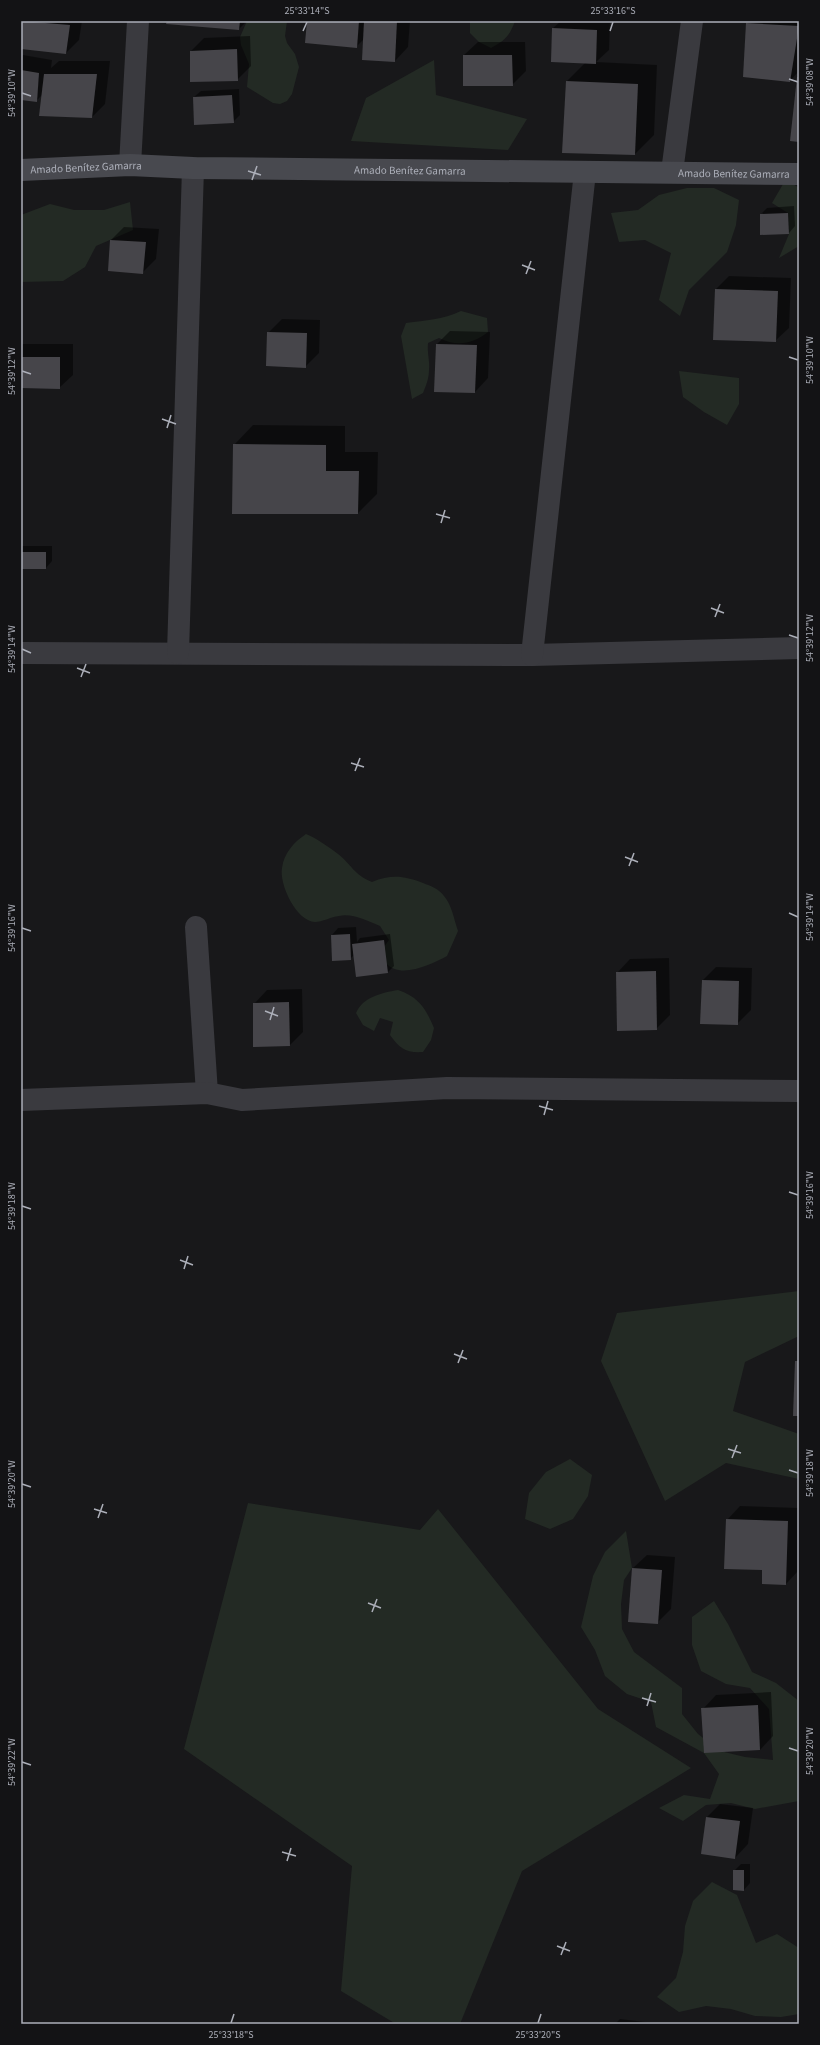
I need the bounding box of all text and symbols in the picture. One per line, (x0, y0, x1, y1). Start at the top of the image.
text: 25°33'14"S (284, 4, 330, 18)
text: 25°33'16"S (590, 4, 636, 18)
text: 54°39'08"W (803, 58, 817, 106)
text: 54°39'10"W (5, 69, 19, 117)
street label: Amado Benítez Gamarra (30, 158, 142, 178)
street label: Amado Benítez Gamarra (354, 163, 466, 179)
street label: Amado Benítez Gamarra (678, 166, 790, 182)
text: 54°39'10"W (803, 336, 817, 384)
text: 54°39'12"W (5, 347, 19, 395)
text: 54°39'12"W (803, 614, 817, 662)
text: 54°39'14"W (5, 625, 19, 673)
text: 54°39'14"W (803, 893, 817, 941)
text: 54°39'16"W (5, 904, 19, 952)
text: 54°39'16"W (803, 1171, 817, 1219)
text: 54°39'18"W (5, 1182, 19, 1230)
text: 54°39'18"W (803, 1449, 817, 1497)
text: 54°39'20"W (5, 1460, 19, 1508)
text: 54°39'20"W (803, 1727, 817, 1775)
text: 54°39'22"W (5, 1738, 19, 1786)
text: 25°33'18"S (208, 2028, 254, 2042)
text: 25°33'20"S (515, 2028, 561, 2042)

